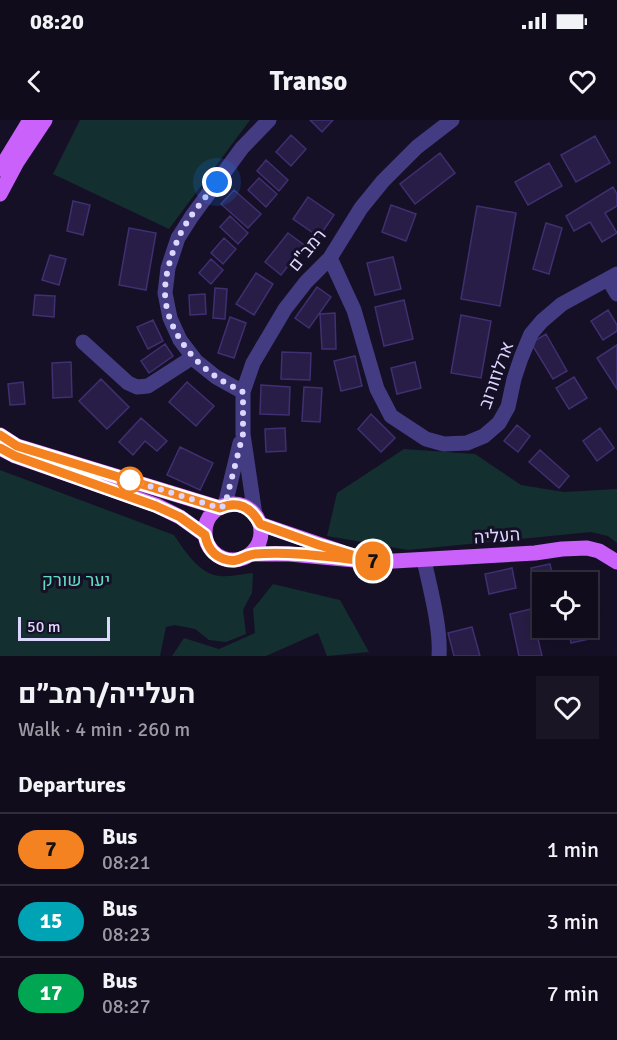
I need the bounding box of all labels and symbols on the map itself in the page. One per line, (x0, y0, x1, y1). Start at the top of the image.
your location (202, 167, 232, 197)
street label: רמב"ם (283, 224, 331, 276)
street label: ארלוזורוב (474, 338, 518, 412)
unlabelled marker (117, 467, 143, 493)
street label: העליה (473, 523, 521, 549)
line badge: 7 (354, 542, 392, 580)
park label: יער שורק (42, 569, 110, 591)
scale bar (18, 614, 110, 642)

